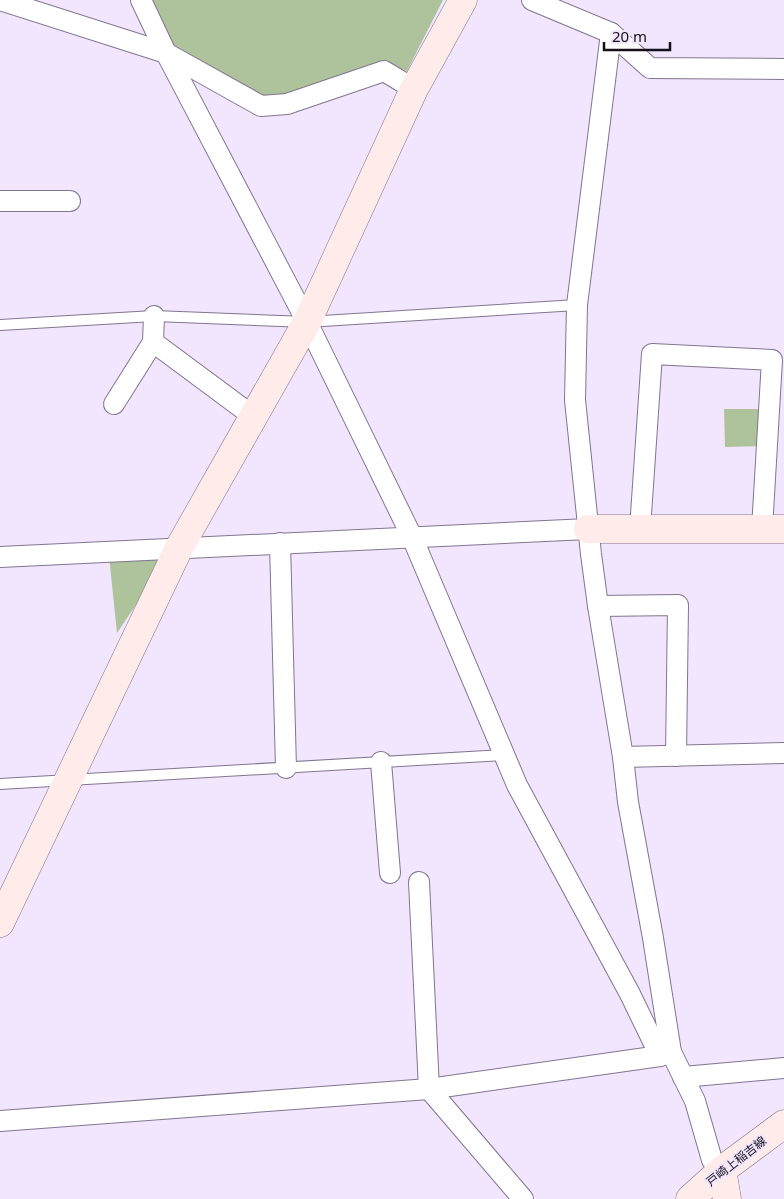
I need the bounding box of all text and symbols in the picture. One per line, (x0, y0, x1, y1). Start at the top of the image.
scale bar (604, 20, 670, 52)
text: 20 m (612, 26, 647, 46)
street label: 戸崎上稲吉線 (702, 1132, 770, 1190)

